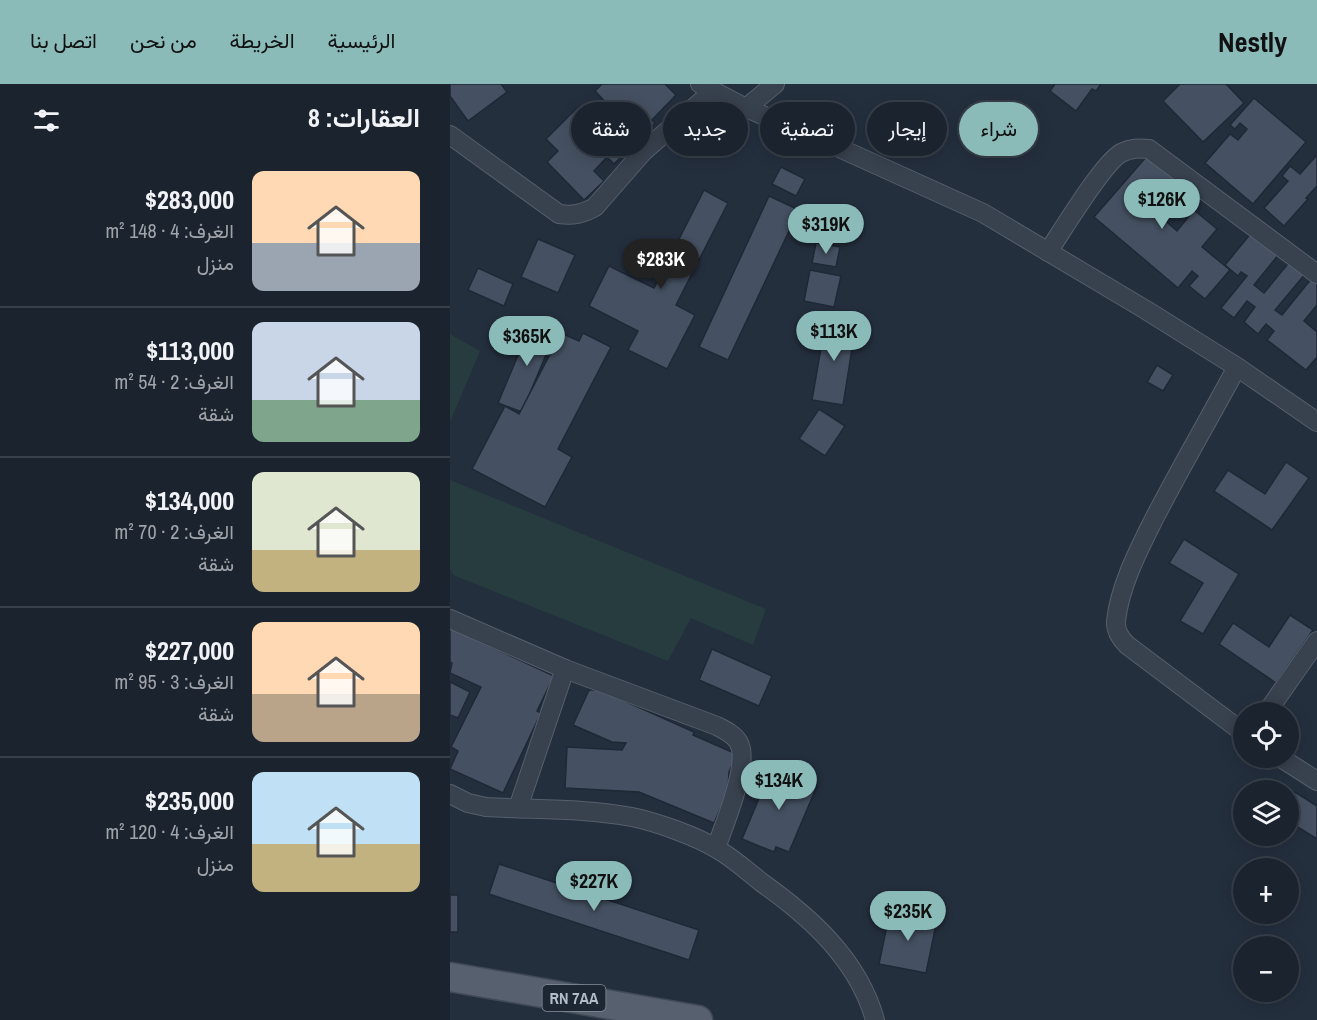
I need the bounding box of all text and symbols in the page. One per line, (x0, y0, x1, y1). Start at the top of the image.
text: Nestly (1218, 23, 1287, 61)
text: اتصل بنا (30, 26, 97, 55)
text: من نحن (130, 26, 197, 55)
text: الخريطة (230, 26, 295, 55)
text: الرئيسية (328, 26, 395, 55)
text: العقارات: 8 (308, 100, 420, 135)
chip: شقة (571, 102, 651, 156)
chip: جديد (663, 102, 748, 156)
chip: تصفية (760, 102, 855, 156)
chip: إيجار (867, 102, 947, 156)
chip: شراء (959, 102, 1038, 156)
icon: filters (30, 104, 63, 137)
pin: $126K (1120, 179, 1204, 230)
text: $283,000 (145, 182, 234, 217)
text: $126K (1138, 185, 1186, 212)
icon: home (300, 195, 372, 267)
pin: $319K (784, 204, 868, 255)
text: $319K (802, 210, 850, 237)
text: الغرف: 4 · 148 m² (105, 217, 234, 244)
pin: $283K (619, 239, 703, 290)
text: $283K (637, 245, 685, 272)
text: منزل (197, 249, 234, 276)
pin: $113K (792, 311, 876, 362)
pin: $365K (485, 316, 569, 367)
text: $113K (810, 317, 858, 344)
text: $365K (503, 322, 551, 349)
text: $113,000 (146, 333, 234, 368)
icon: home (300, 346, 372, 418)
text: الغرف: 2 · 54 m² (115, 368, 234, 395)
text: شقة (198, 400, 234, 427)
text: $134,000 (145, 483, 234, 518)
icon: home (300, 496, 372, 568)
text: الغرف: 2 · 70 m² (115, 518, 234, 545)
text: شقة (198, 550, 234, 577)
text: $227,000 (145, 633, 234, 668)
icon: home (300, 646, 372, 718)
text: الغرف: 3 · 95 m² (115, 668, 234, 695)
text: شقة (198, 700, 234, 727)
map controls (1233, 702, 1299, 1002)
button: locate (1233, 702, 1299, 768)
pin: $134K (737, 760, 821, 811)
text: $134K (755, 766, 803, 793)
button: layers (1233, 780, 1299, 846)
text: $235,000 (145, 783, 234, 818)
icon: home (300, 796, 372, 868)
text: الغرف: 4 · 120 m² (105, 818, 234, 845)
text: منزل (197, 850, 234, 877)
button: + (1233, 858, 1299, 924)
pin: $227K (552, 861, 636, 912)
text: $227K (570, 867, 618, 894)
pin: $235K (866, 891, 950, 942)
text: $235K (884, 897, 932, 924)
button: − (1233, 936, 1299, 1002)
road number: RN 7AA (542, 985, 606, 1011)

